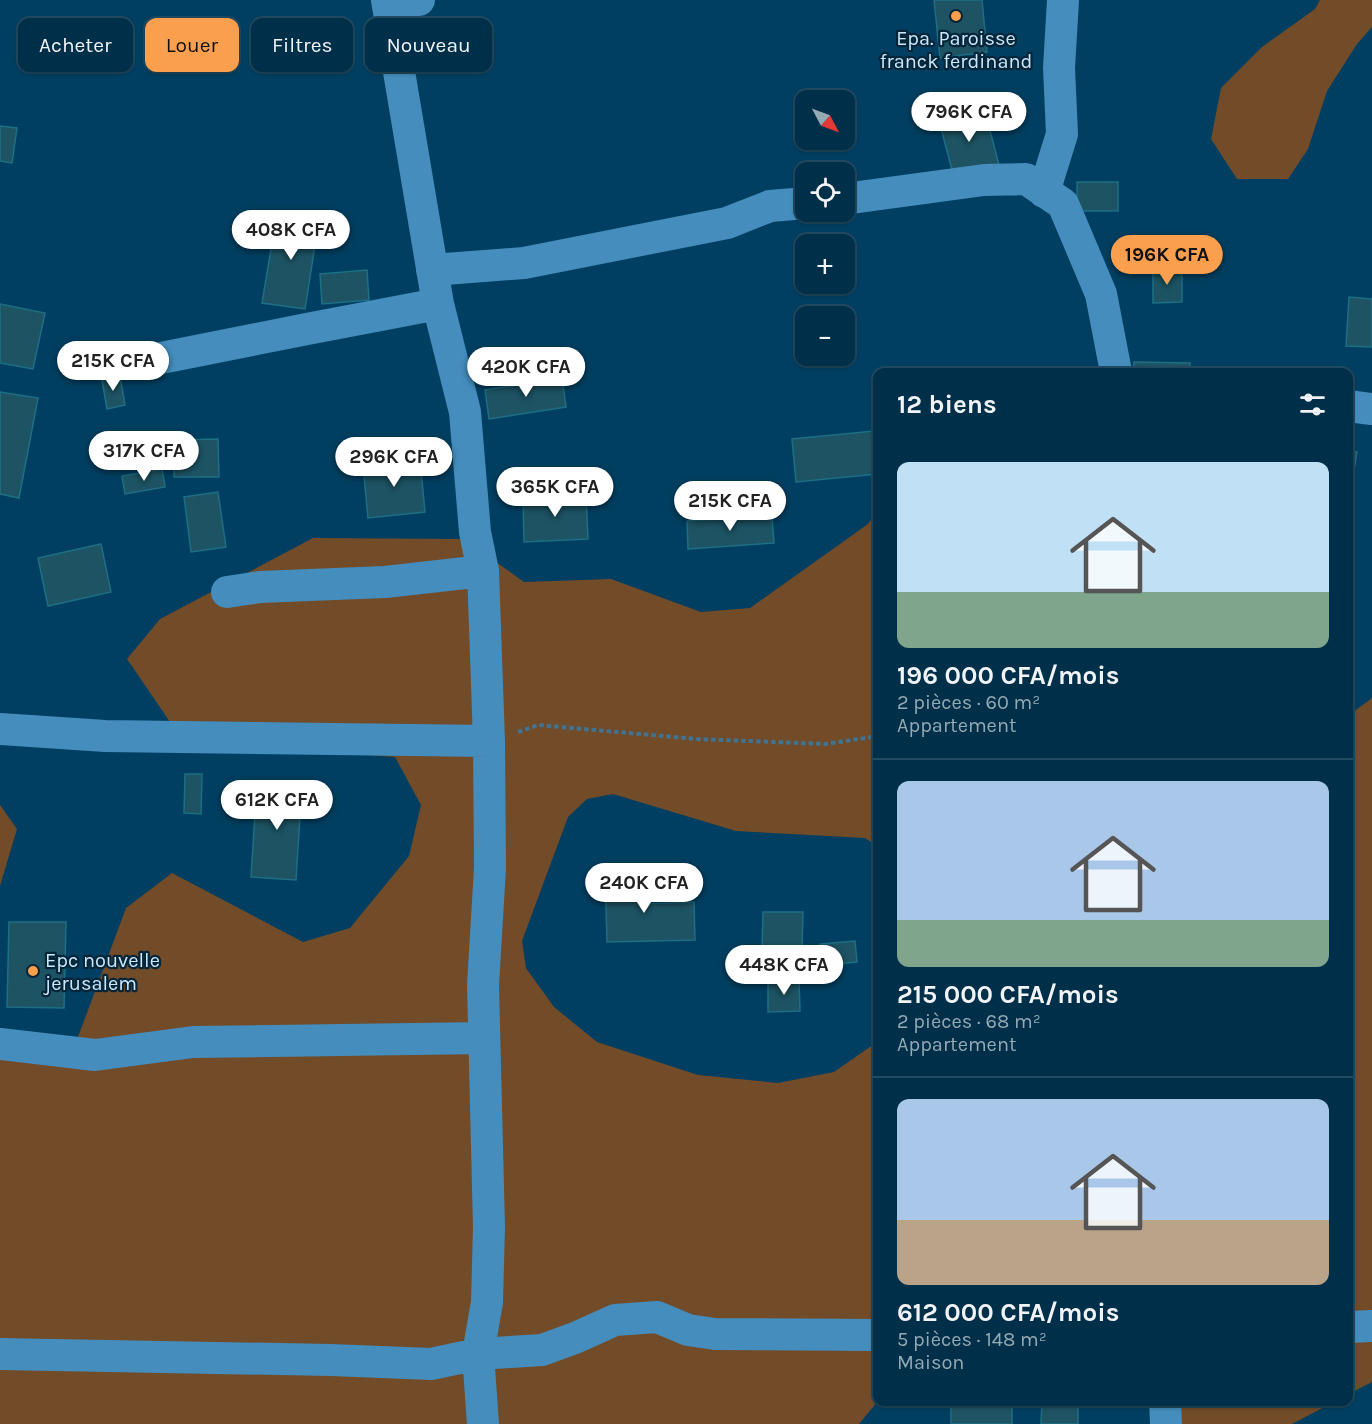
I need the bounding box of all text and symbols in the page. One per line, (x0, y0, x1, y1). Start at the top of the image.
marker: Epa. Paroisse franck ferdinand (949, 9, 963, 23)
chip: Acheter (18, 18, 133, 72)
chip: Louer (145, 18, 239, 72)
chip: Filtres (251, 18, 353, 72)
chip: Nouveau (365, 18, 492, 72)
place label: Epa. Paroisse franck ferdinand (880, 27, 1032, 73)
north arrow (795, 90, 855, 150)
map controls (795, 90, 855, 366)
pin: 796K CFA (907, 92, 1031, 143)
text: 796K CFA (925, 100, 1013, 123)
button: locate (795, 162, 855, 222)
pin: 408K CFA (229, 210, 353, 261)
text: 408K CFA (246, 218, 336, 241)
button: + (795, 234, 855, 294)
pin: 196K CFA (1105, 235, 1229, 286)
text: 196K CFA (1125, 243, 1209, 266)
button: − (795, 306, 855, 366)
pin: 215K CFA (51, 341, 175, 392)
pin: 420K CFA (464, 347, 588, 398)
text: 215K CFA (71, 349, 155, 372)
text: 420K CFA (481, 355, 571, 378)
icon: filters (1296, 388, 1329, 421)
text: 12 biens (897, 389, 997, 420)
pin: 317K CFA (82, 431, 206, 482)
pin: 296K CFA (332, 437, 456, 488)
text: 317K CFA (103, 439, 185, 462)
text: 296K CFA (349, 445, 439, 468)
pin: 365K CFA (493, 467, 617, 518)
text: 365K CFA (510, 475, 600, 498)
pin: 215K CFA (668, 481, 792, 532)
text: 215K CFA (688, 489, 772, 512)
icon: home (1059, 501, 1167, 609)
text: 196 000 CFA/mois (897, 660, 1120, 691)
text: 2 pièces · 60 m² (897, 691, 1040, 714)
text: Appartement (897, 714, 1016, 737)
pin: 612K CFA (215, 780, 339, 831)
text: 612K CFA (235, 788, 319, 811)
icon: home (1059, 820, 1167, 928)
pin: 240K CFA (582, 863, 706, 914)
text: 240K CFA (599, 871, 689, 894)
pin: 448K CFA (722, 945, 846, 996)
place label: Epc nouvelle jerusalem (43, 949, 160, 995)
text: 448K CFA (739, 953, 829, 976)
marker: Epc nouvelle jerusalem (26, 964, 40, 978)
text: 215 000 CFA/mois (897, 979, 1119, 1010)
text: 2 pièces · 68 m² (897, 1010, 1041, 1033)
text: Appartement (897, 1033, 1016, 1056)
icon: home (1059, 1138, 1167, 1246)
text: 612 000 CFA/mois (897, 1297, 1119, 1328)
text: 5 pièces · 148 m² (897, 1328, 1047, 1351)
text: Maison (897, 1351, 964, 1374)

